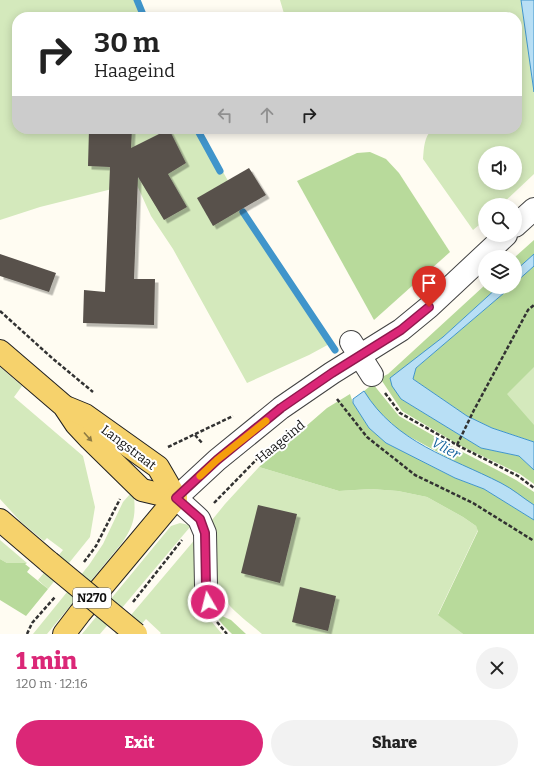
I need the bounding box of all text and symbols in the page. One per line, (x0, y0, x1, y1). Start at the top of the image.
text: 30 m (94, 26, 160, 59)
icon: right (28, 28, 80, 80)
text: Haageind (94, 60, 175, 82)
icon: left (214, 104, 236, 126)
icon: ahead (256, 104, 278, 126)
icon: right (298, 104, 320, 126)
map controls (478, 146, 522, 294)
button: sound (478, 146, 522, 190)
button: search (478, 198, 522, 242)
button: layers (478, 250, 522, 294)
pin (412, 266, 446, 307)
icon: arrive (418, 272, 440, 294)
street label: Haageind (253, 417, 308, 466)
street label: Langstraat (98, 422, 159, 473)
one-way arrow (83, 432, 93, 442)
water label: Vlier (429, 434, 464, 464)
position arrow (187, 581, 229, 623)
road number: N270 (73, 588, 111, 608)
text: 1 min (16, 647, 77, 675)
button: close (476, 647, 518, 689)
text: 120 m · 12:16 (16, 676, 88, 691)
button: Exit (16, 720, 263, 766)
button: Share (271, 720, 518, 766)

